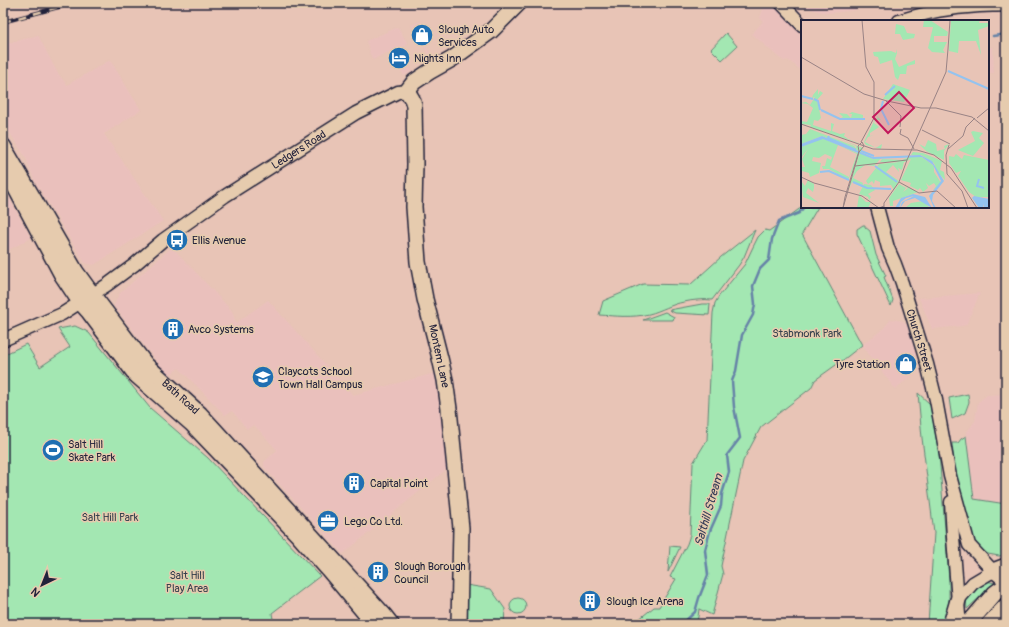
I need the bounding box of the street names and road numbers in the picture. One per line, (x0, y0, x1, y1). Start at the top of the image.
street label: Ledgers Road (269, 127, 328, 171)
street label: Church Street (904, 307, 935, 373)
street label: Montem Lane (426, 323, 452, 389)
street label: Bath Road (159, 376, 202, 417)

